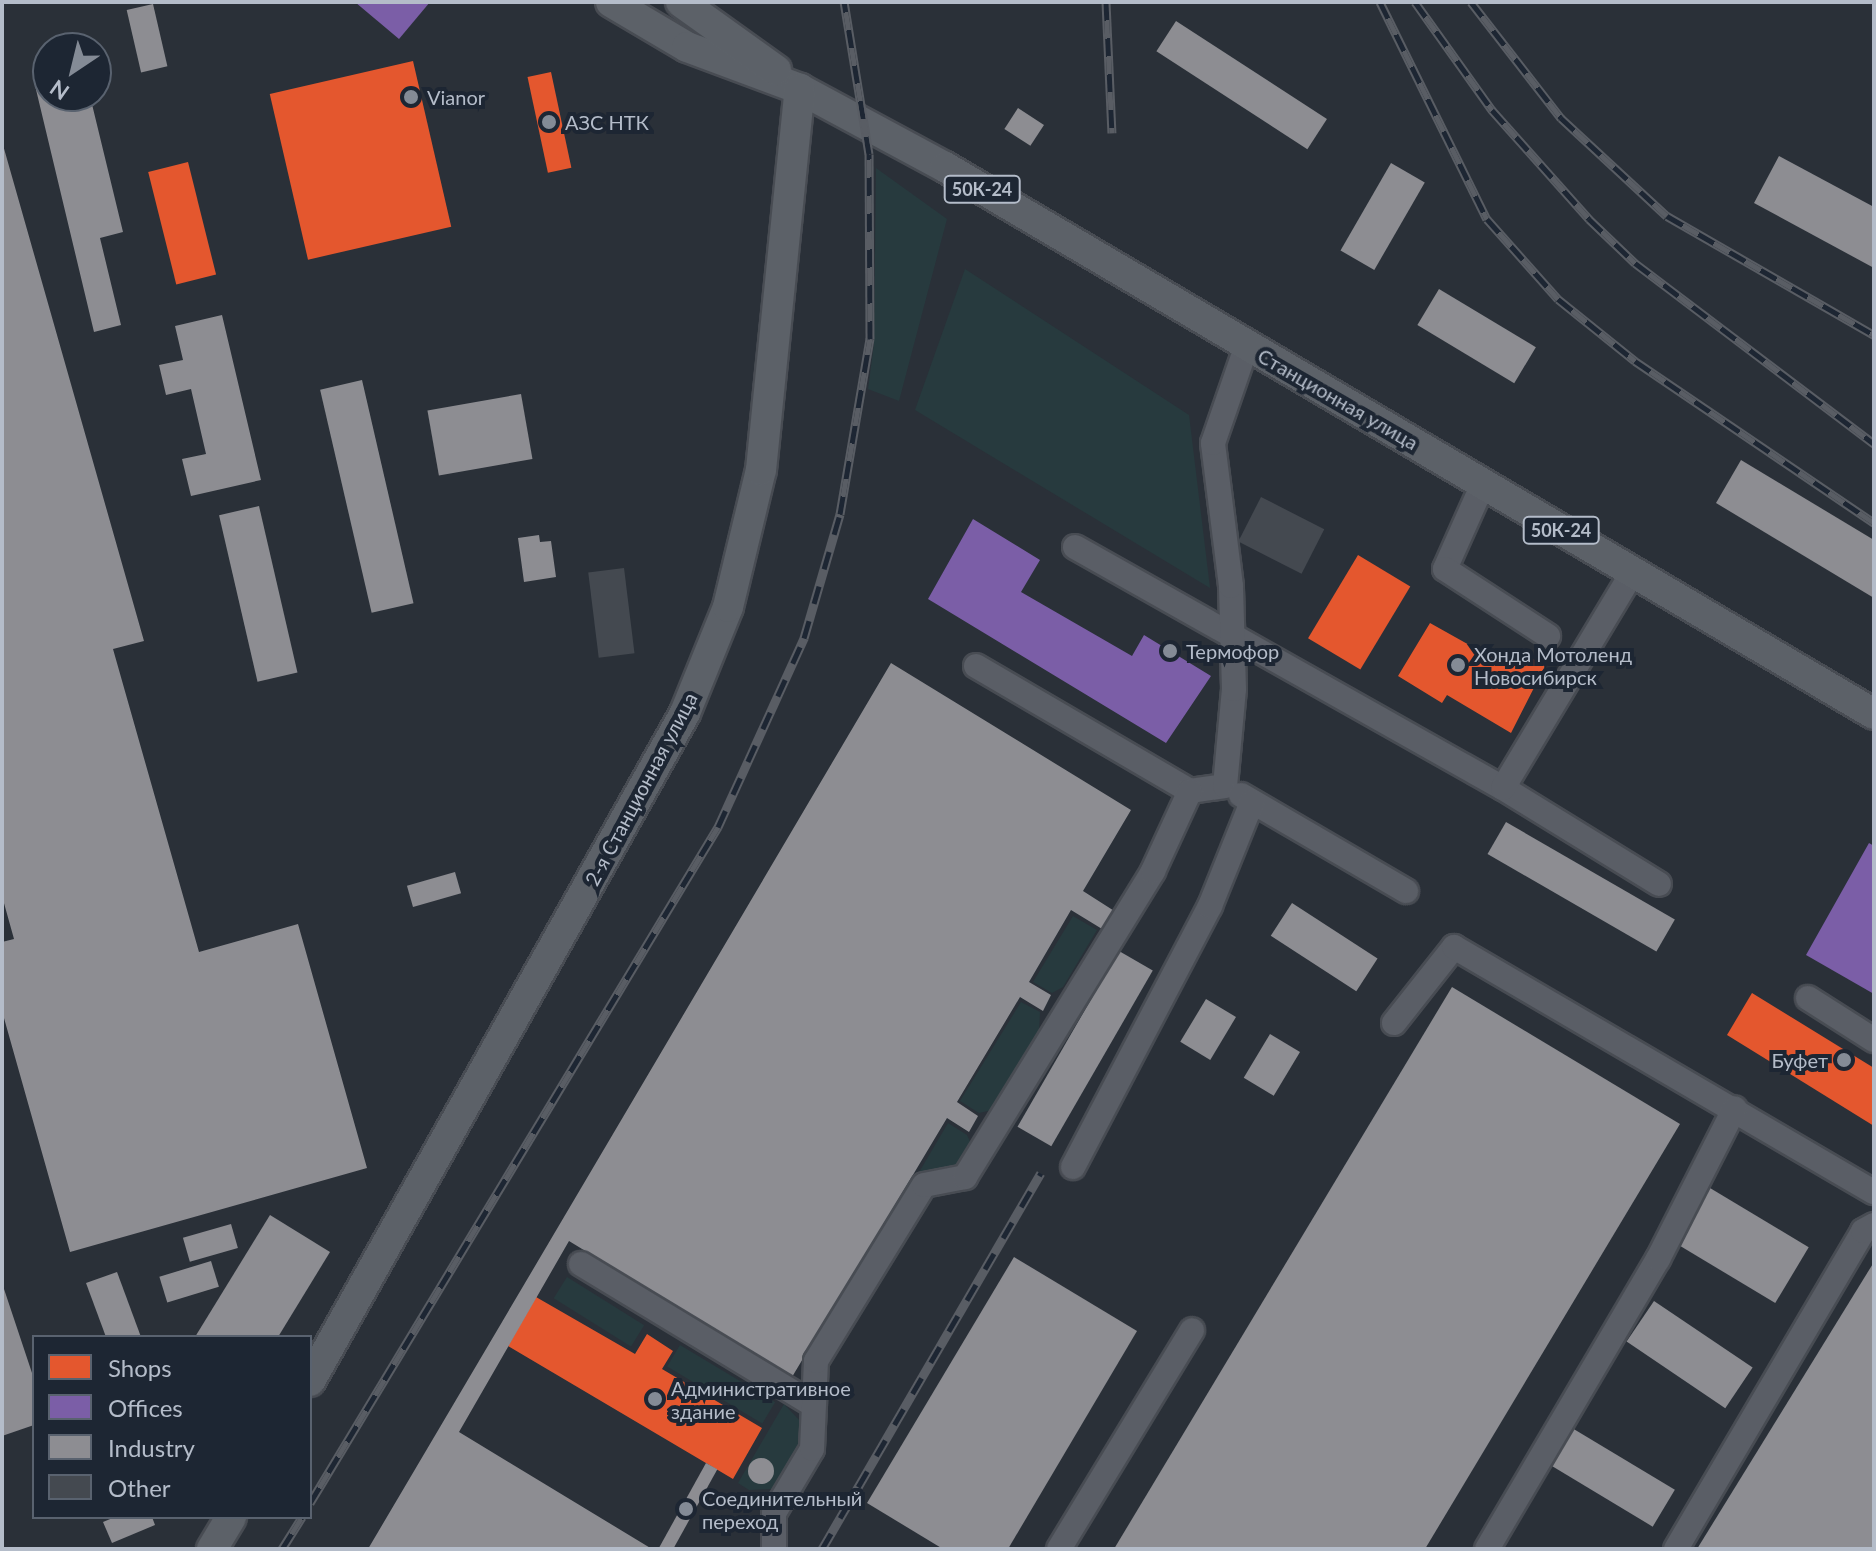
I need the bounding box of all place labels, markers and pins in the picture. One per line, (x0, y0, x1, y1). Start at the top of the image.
place label: Vianor (427, 85, 485, 109)
marker: Vianor (402, 88, 420, 106)
place label: АЗС НТК (565, 110, 649, 134)
marker: АЗС НТК (540, 113, 558, 131)
place label: Термофор (1186, 639, 1279, 663)
marker: Термофор (1161, 642, 1179, 660)
place label: Хонда Мотоленд Новосибирск (1474, 642, 1632, 689)
marker: Хонда Мотоленд Новосибирск (1449, 656, 1467, 674)
place label: Буфет (1771, 1048, 1828, 1072)
marker: Буфет (1835, 1051, 1853, 1069)
place label: Административное здание (671, 1376, 851, 1423)
marker: Административное здание (646, 1390, 664, 1408)
place label: Соединительный переход (702, 1486, 862, 1533)
marker: Соединительный переход (677, 1500, 695, 1518)

